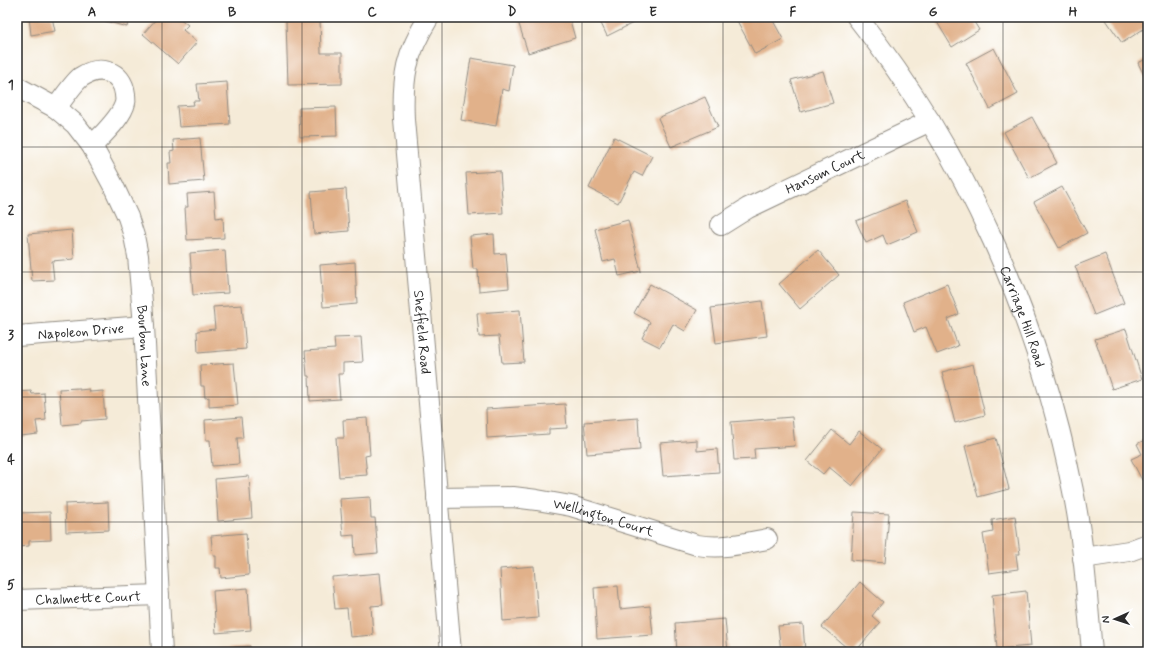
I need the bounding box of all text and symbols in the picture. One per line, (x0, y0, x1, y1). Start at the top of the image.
text: A (88, 4, 96, 21)
text: B (228, 4, 237, 21)
text: C (367, 4, 377, 21)
text: D (508, 4, 517, 21)
text: E (649, 4, 657, 21)
text: F (790, 4, 797, 21)
text: G (929, 4, 938, 21)
text: H (1069, 4, 1078, 21)
text: 1 (8, 77, 14, 94)
street label: Hansom Court (783, 145, 868, 199)
text: 2 (8, 202, 15, 219)
street label: Carriage Hill Road (995, 263, 1049, 370)
street label: Sheffield Road (409, 289, 434, 375)
street label: Bourbon Lane (132, 304, 155, 387)
street label: Napoleon Drive (37, 320, 125, 344)
text: 3 (8, 327, 14, 344)
text: 4 (7, 452, 15, 469)
street label: Wellington Court (552, 495, 657, 541)
text: 5 (7, 577, 15, 594)
street label: Chalmette Court (35, 588, 142, 609)
north arrow (1095, 599, 1135, 639)
text: N (1099, 615, 1113, 623)

